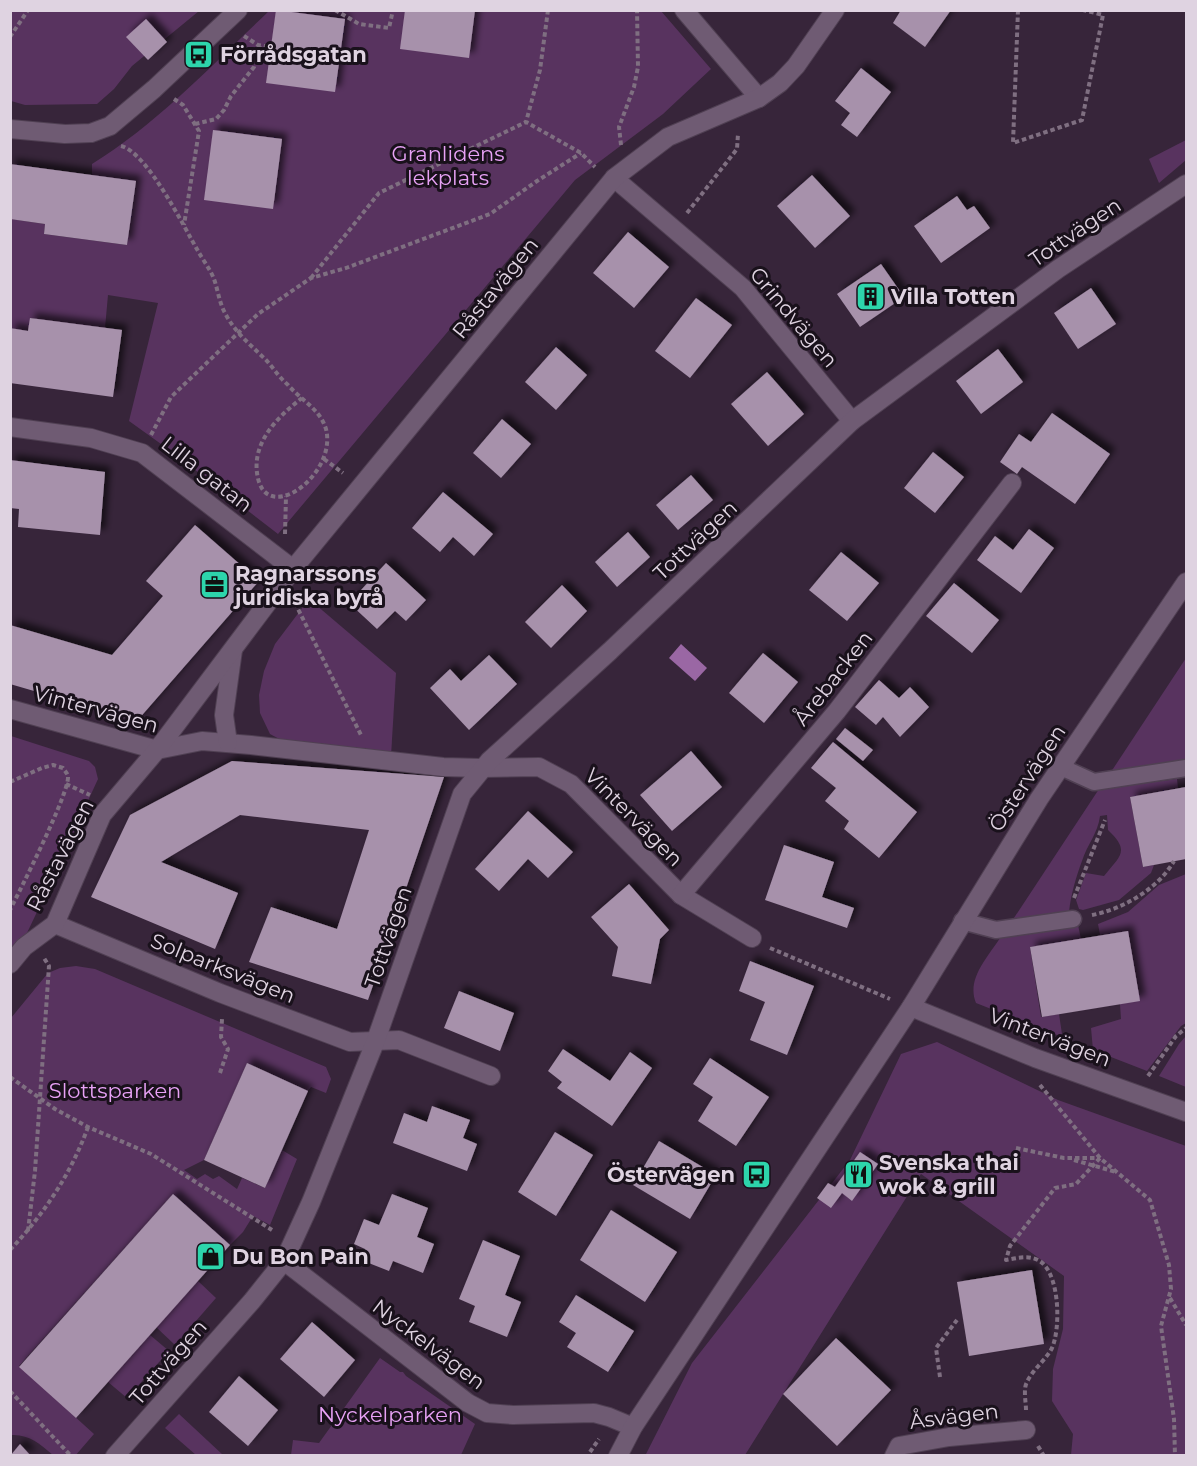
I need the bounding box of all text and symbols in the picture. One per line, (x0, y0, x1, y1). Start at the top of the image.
bus stop icon: Förrådsgatan (183, 38, 215, 70)
place label: Förrådsgatan (220, 42, 367, 67)
park label: Granlidens lekplats (391, 141, 505, 190)
street label: Tottvägen (1024, 192, 1126, 272)
street label: Råstavägen (447, 232, 543, 344)
street label: Grindvägen (745, 262, 843, 372)
building icon: Villa Totten (854, 280, 886, 312)
place label: Villa Totten (890, 284, 1015, 309)
street label: Lilla gatan (156, 431, 258, 517)
street label: Tottvägen (648, 495, 742, 585)
place label: Ragnarssons juridiska byrå (233, 561, 384, 610)
office icon: Ragnarssons juridiska byrå (198, 569, 230, 601)
street label: Årebacken (788, 626, 878, 730)
street label: Vintervägen (31, 680, 161, 738)
street label: Östervägen (983, 720, 1071, 836)
street label: Vintervägen (580, 763, 688, 871)
street label: Råstavägen (21, 795, 99, 915)
street label: Tottvägen (359, 883, 417, 991)
street label: Solparksvägen (147, 928, 299, 1008)
street label: Vintervägen (986, 1002, 1114, 1072)
park label: Slottsparken (49, 1078, 181, 1103)
place label: Svenska thai wok & grill (879, 1150, 1019, 1199)
bus stop icon: Östervägen (740, 1158, 772, 1190)
restaurant icon: Svenska thai wok & grill (842, 1158, 874, 1190)
place label: Östervägen (607, 1161, 735, 1187)
shop icon: Du Bon Pain (195, 1240, 227, 1272)
place label: Du Bon Pain (232, 1244, 369, 1269)
street label: Nyckelvägen (368, 1293, 490, 1395)
street label: Tottvägen (124, 1314, 212, 1410)
street label: Åsvägen (908, 1398, 1000, 1434)
park label: Nyckelparken (318, 1402, 462, 1427)

